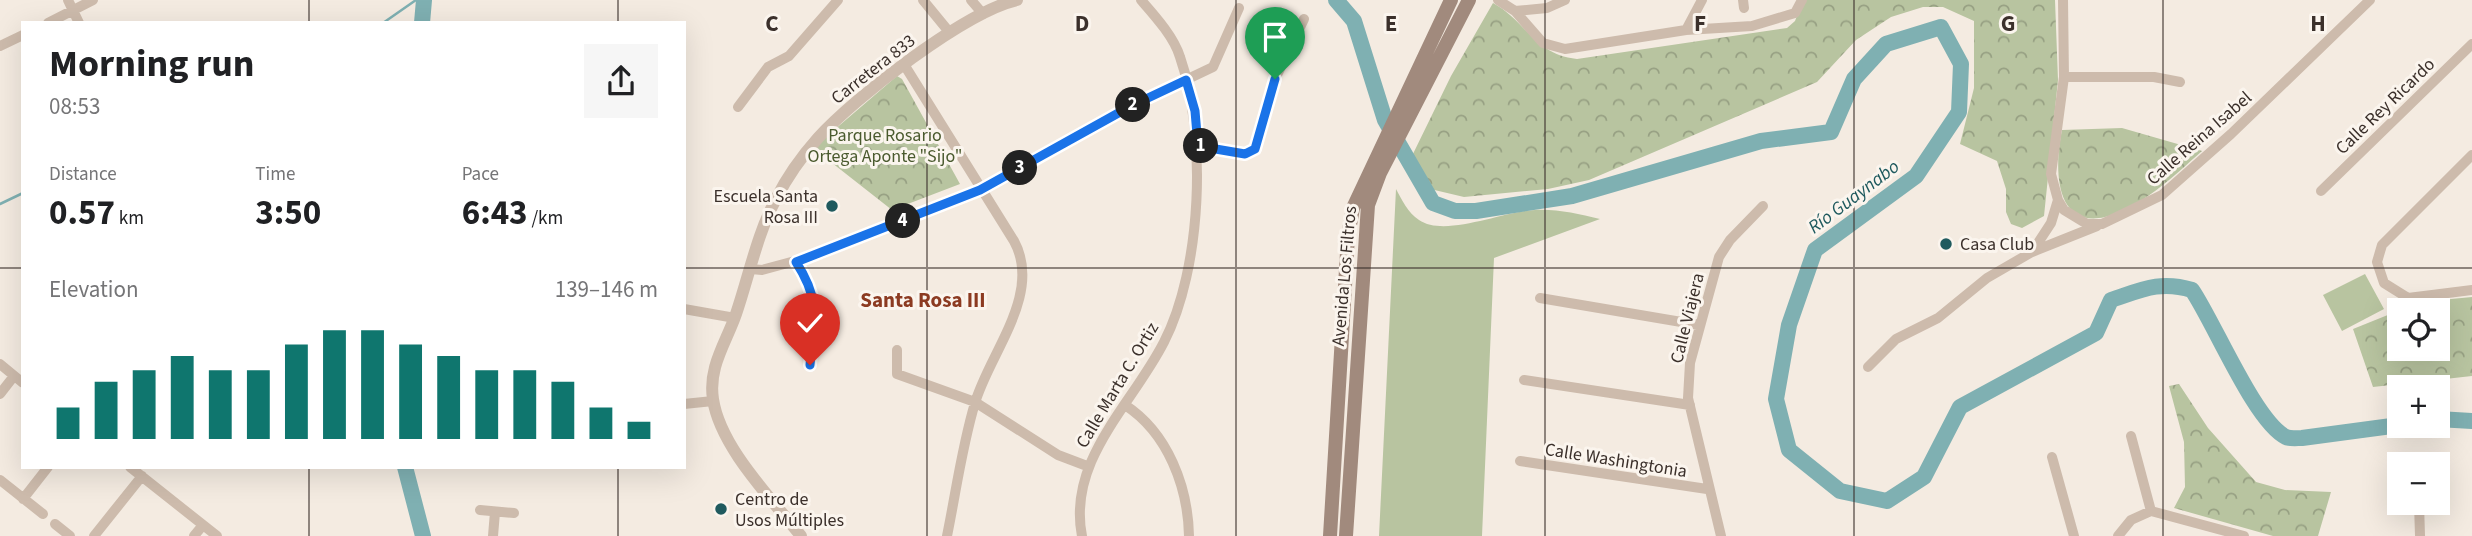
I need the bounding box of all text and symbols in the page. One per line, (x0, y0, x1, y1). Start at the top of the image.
text: C (765, 7, 779, 40)
text: D (1075, 7, 1089, 40)
pin (1245, 7, 1305, 79)
text: E (1385, 7, 1397, 40)
text: F (1694, 7, 1706, 40)
text: G (2001, 7, 2015, 40)
text: H (2310, 7, 2326, 40)
icon: arrive (1256, 18, 1294, 56)
street label: Carretera 833 (826, 29, 921, 110)
text: Morning run (49, 37, 254, 91)
button: share (584, 44, 658, 118)
street label: Calle Rey Ricardo (2330, 52, 2441, 160)
street label: Calle Reina Isabel (2141, 86, 2257, 191)
pin: 2 (1116, 88, 1150, 122)
text: 08:53 (49, 90, 100, 123)
text: 2 (1127, 91, 1138, 118)
park label: Parque Rosario Ortega Aponte "Sijo" (808, 123, 962, 169)
pin: 1 (1184, 128, 1218, 164)
text: 1 (1195, 132, 1206, 159)
pin: 3 (1002, 150, 1038, 186)
text: 3 (1014, 154, 1025, 181)
water label: Río Guaynabo (1802, 154, 1906, 241)
text: Distance (49, 161, 117, 188)
text: Time (255, 161, 295, 188)
text: Pace (462, 161, 499, 188)
place label: Escuela Santa Rosa III (713, 184, 818, 230)
text: 0.57 (49, 188, 115, 238)
text: 3:50 (255, 188, 321, 238)
text: 6:43 (462, 188, 528, 238)
marker: Escuela Santa Rosa III (824, 198, 840, 214)
pin: 4 (886, 204, 920, 238)
text: km (115, 205, 144, 232)
text: /km (528, 205, 563, 232)
street label: Avenida Los Filtros (1326, 205, 1363, 347)
text: 4 (897, 207, 908, 234)
place label: Casa Club (1960, 232, 2034, 257)
marker: Casa Club (1938, 236, 1954, 252)
street label: Calle Viajera (1664, 270, 1711, 366)
text: Elevation (49, 273, 139, 306)
text: 139–146 m (555, 273, 658, 306)
district label: Santa Rosa III (860, 285, 986, 315)
pin (780, 293, 840, 365)
map controls (2387, 298, 2450, 515)
button: locate (2387, 298, 2450, 361)
icon: check (791, 304, 829, 342)
street label: Calle Marta C. Ortiz (1070, 317, 1165, 453)
button: + (2387, 375, 2450, 438)
street label: Calle Washingtonia (1543, 437, 1689, 484)
button: − (2387, 452, 2450, 515)
place label: Centro de Usos Múltiples (735, 487, 844, 533)
marker: Centro de Usos Múltiples (713, 501, 729, 517)

